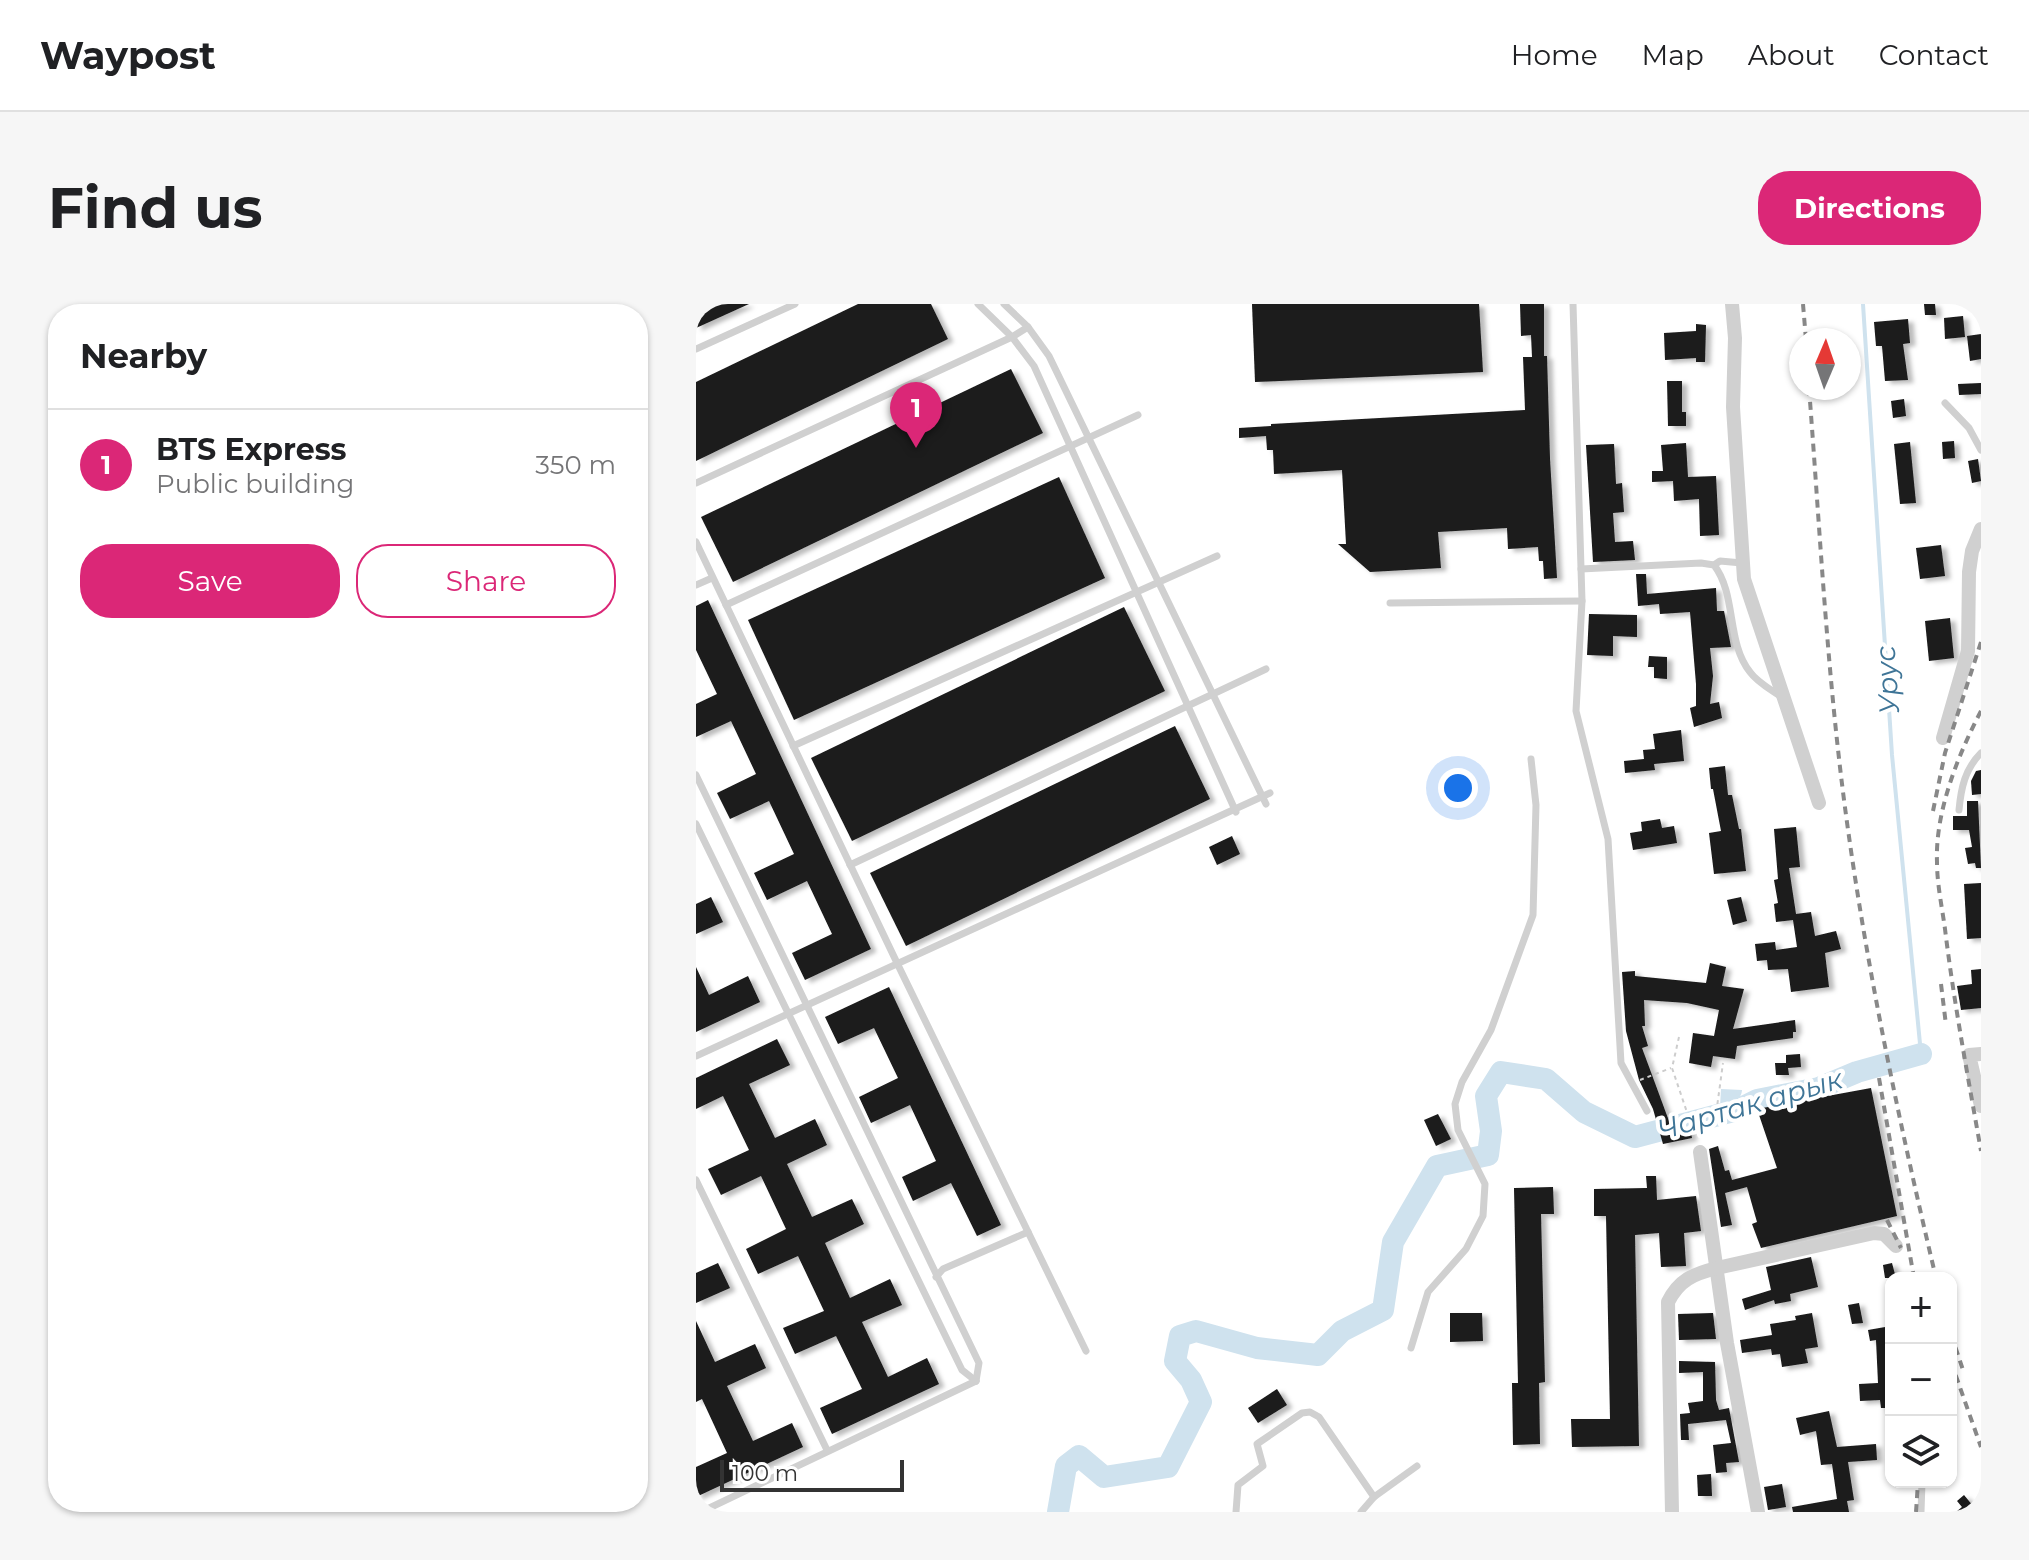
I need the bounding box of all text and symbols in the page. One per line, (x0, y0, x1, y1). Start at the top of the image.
text: Waypost (40, 32, 216, 79)
text: Home (1511, 38, 1598, 72)
text: Map (1642, 38, 1704, 72)
text: About (1748, 38, 1835, 72)
text: Contact (1879, 38, 1989, 72)
button: Directions (1758, 171, 1981, 245)
text: Find us (48, 174, 262, 242)
north arrow (1789, 328, 1861, 400)
text: Nearby (80, 335, 207, 377)
pin: 1 (890, 382, 942, 448)
text: BTS Express (156, 431, 347, 468)
text: 1 (101, 449, 111, 481)
text: 350 m (535, 449, 616, 481)
text: Public building (156, 468, 354, 500)
button: Save (80, 544, 340, 618)
button: Share (356, 544, 616, 618)
water label: Урус (1868, 645, 1906, 715)
your location (1438, 768, 1478, 808)
water label: Чартак арык (1654, 1061, 1848, 1147)
map controls (1885, 1272, 1957, 1488)
button: + (1885, 1272, 1957, 1344)
button: − (1885, 1344, 1957, 1416)
button: layers (1885, 1416, 1957, 1488)
scale bar (720, 1456, 904, 1492)
text: 100 m (732, 1460, 798, 1487)

